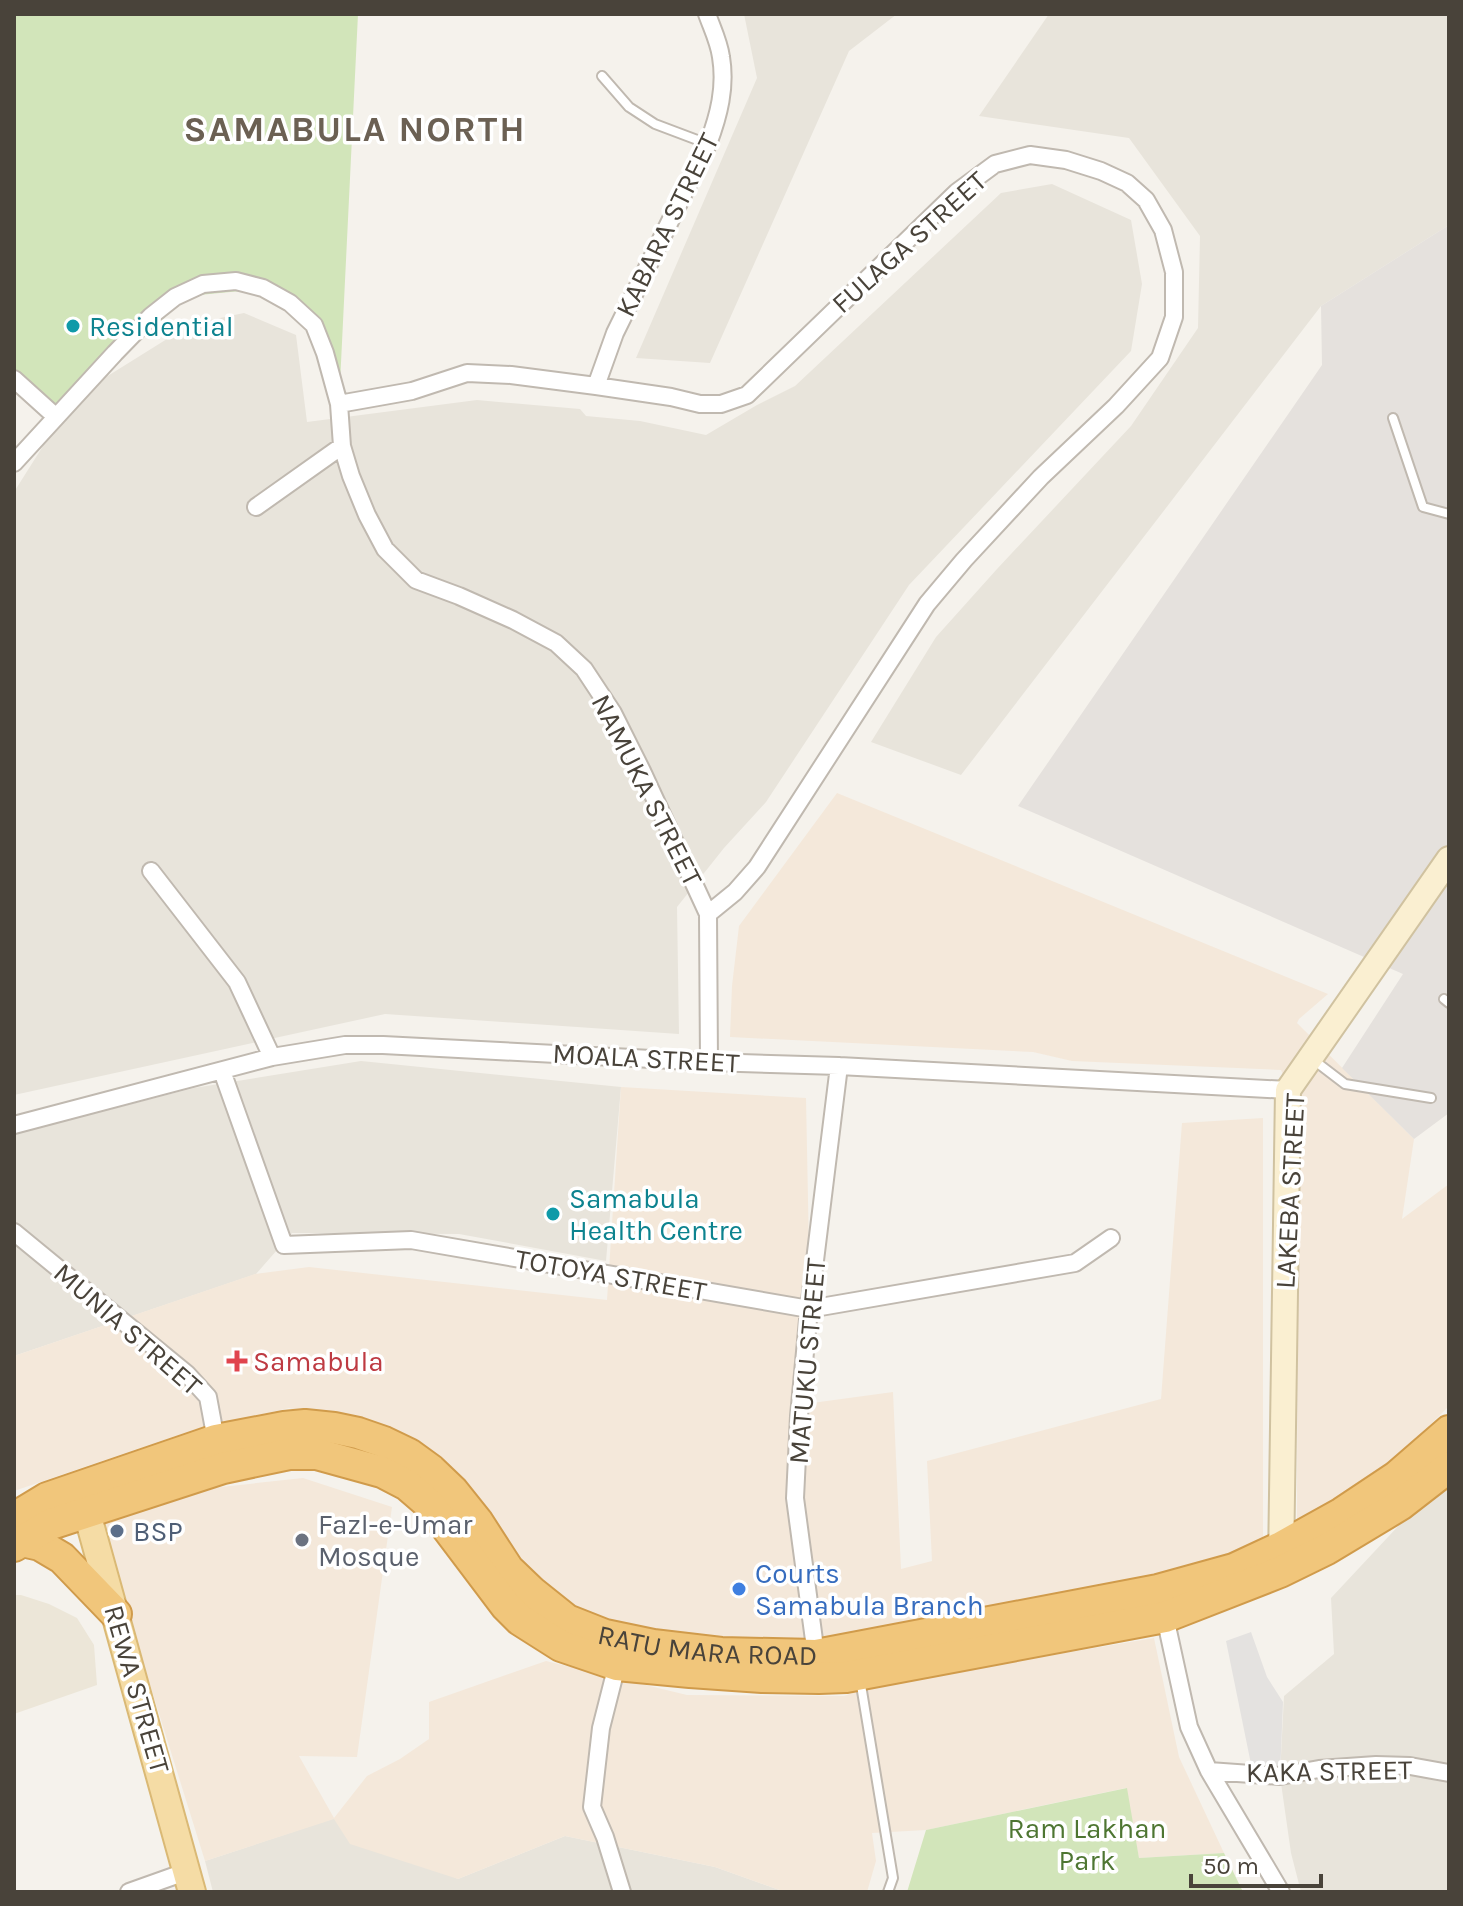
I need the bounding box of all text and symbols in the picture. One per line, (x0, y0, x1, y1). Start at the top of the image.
district label: SAMABULA NORTH (183, 108, 527, 150)
street label: KABARA STREET (608, 128, 726, 322)
street label: FULAGA STREET (825, 164, 993, 320)
place label: Residential (89, 310, 234, 343)
marker: Residential (64, 317, 82, 335)
street label: NAMUKA STREET (585, 689, 709, 891)
street label: MOALA STREET (552, 1037, 740, 1079)
street label: LAKEBA STREET (1268, 1092, 1312, 1290)
place label: Samabula Health Centre (569, 1182, 743, 1247)
marker: Samabula Health Centre (544, 1205, 562, 1223)
street label: TOTOYA STREET (513, 1242, 709, 1308)
street label: MUNIA STREET (47, 1256, 209, 1402)
street label: MATUKU STREET (782, 1257, 832, 1465)
place label: Samabula (253, 1345, 384, 1378)
marker: Samabula (228, 1352, 246, 1370)
place label: Fazl-e-Umar Mosque (318, 1508, 473, 1573)
place label: BSP (133, 1515, 183, 1548)
marker: BSP (108, 1522, 126, 1540)
marker: Fazl-e-Umar Mosque (293, 1531, 311, 1549)
place label: Courts Samabula Branch (755, 1557, 984, 1622)
marker: Courts Samabula Branch (730, 1580, 748, 1598)
street label: REWA STREET (97, 1601, 177, 1777)
street label: RATU MARA ROAD (595, 1617, 818, 1672)
street label: KAKA STREET (1246, 1753, 1412, 1789)
park label: Ram Lakhan Park (1008, 1812, 1166, 1877)
scale bar (1191, 1838, 1321, 1888)
text: 50 m (1203, 1852, 1259, 1880)

